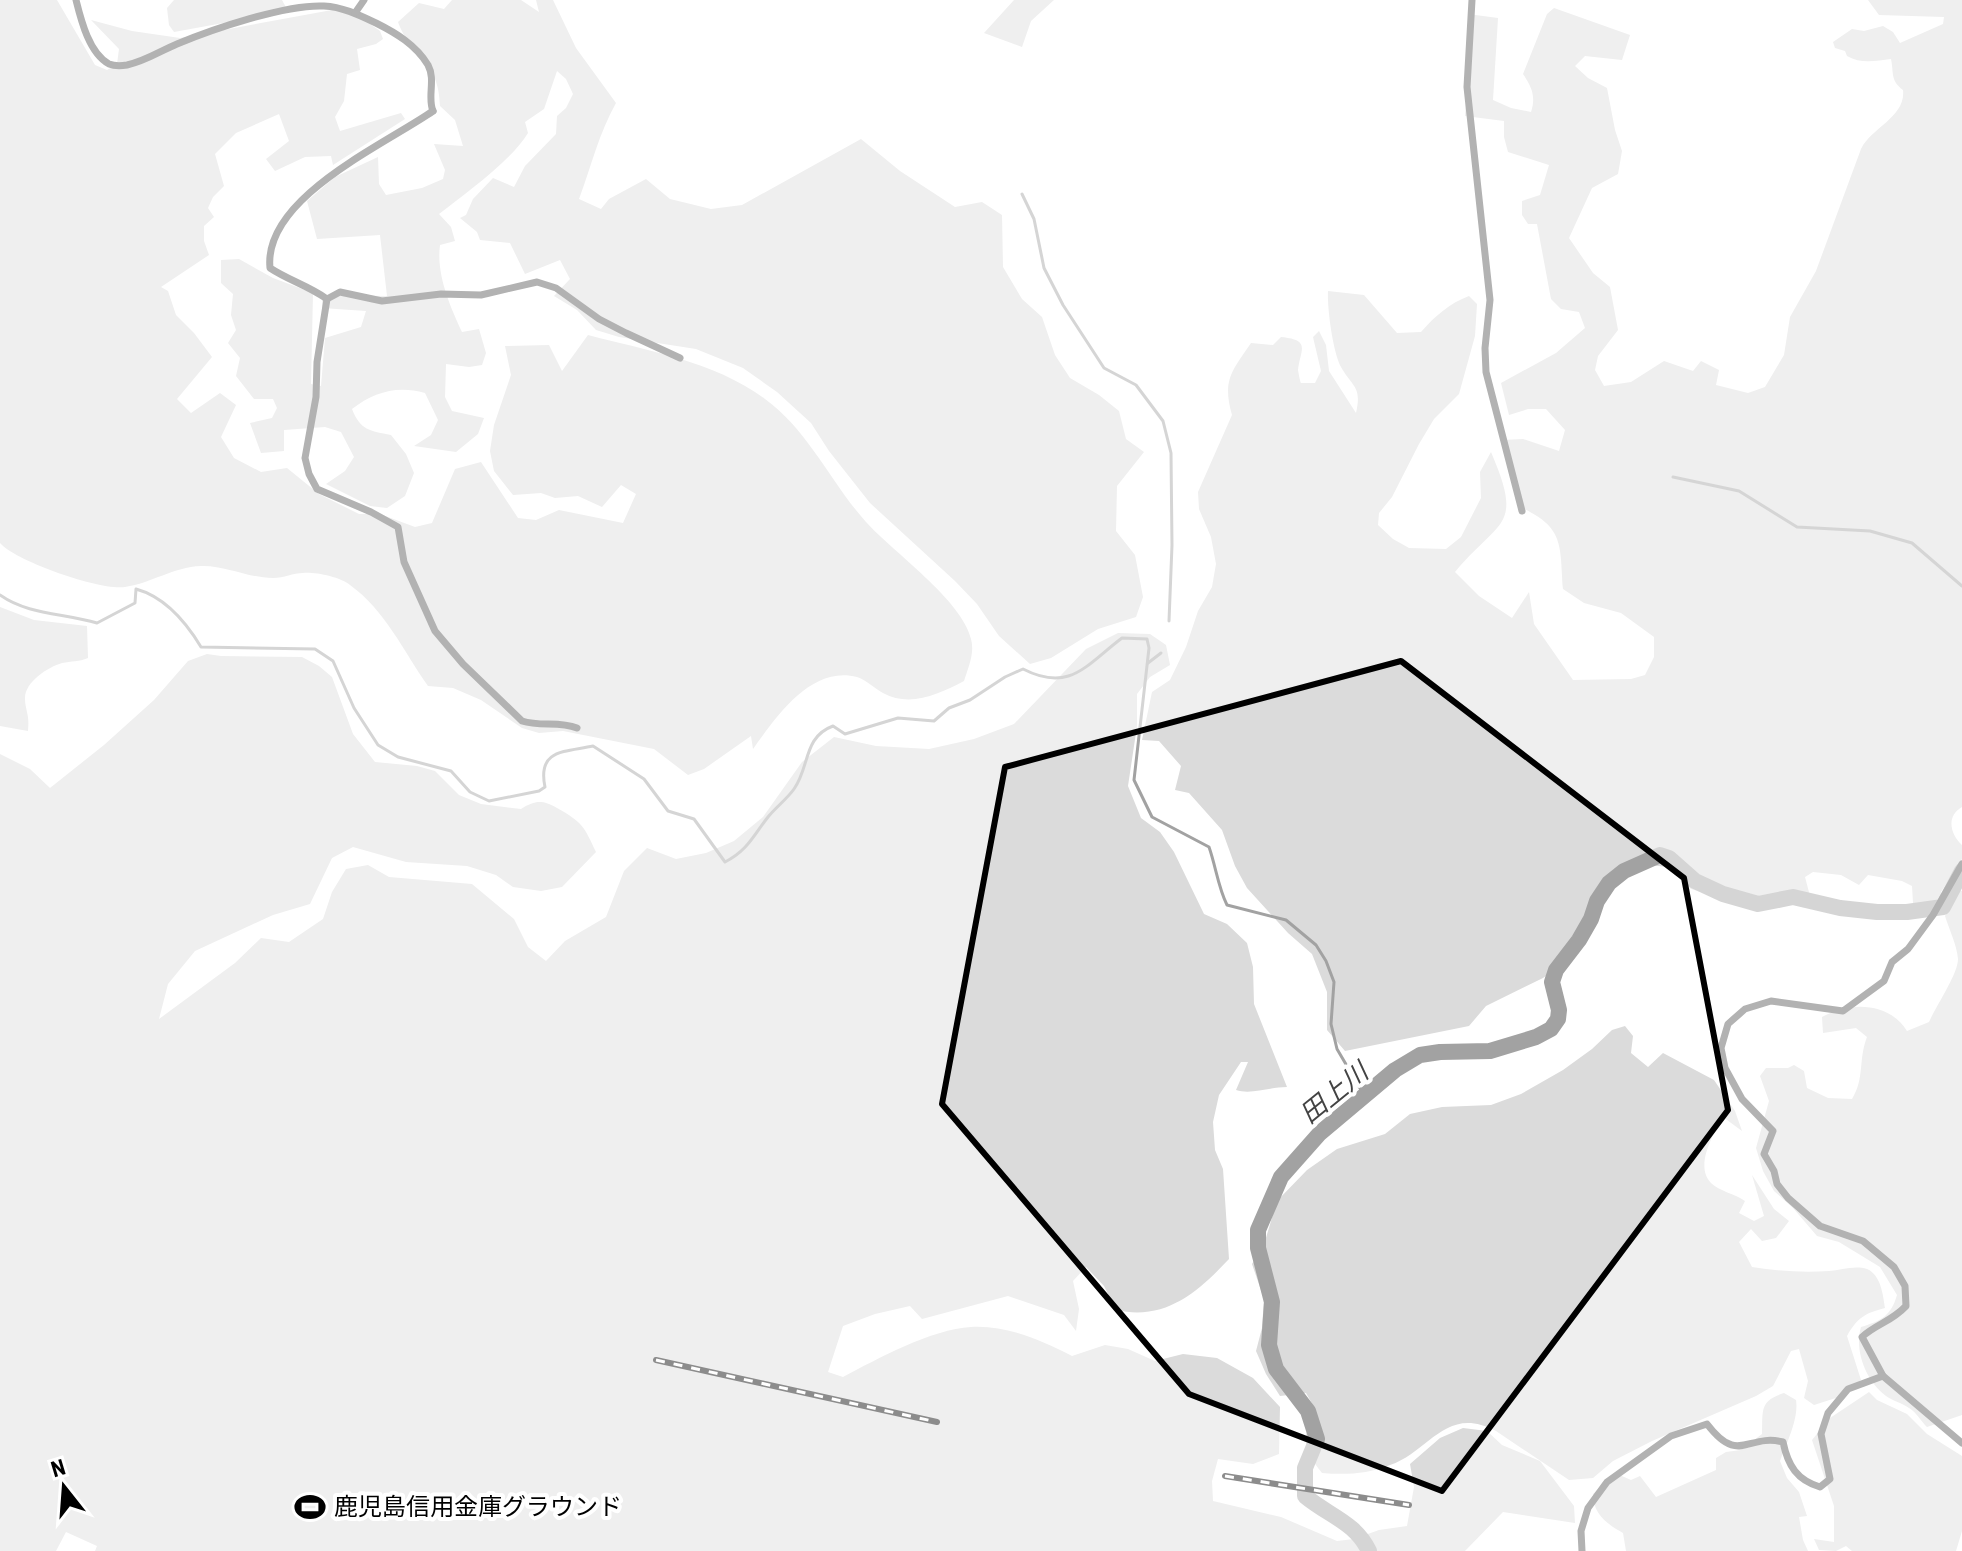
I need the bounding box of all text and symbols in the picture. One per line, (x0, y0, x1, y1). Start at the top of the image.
water label: 田上川 (1294, 1055, 1376, 1129)
north arrow (24, 1447, 104, 1527)
text: N (48, 1454, 68, 1482)
sports icon: 鹿児島信用金庫グラウンド (293, 1490, 327, 1524)
place label: 鹿児島信用金庫グラウンド (334, 1493, 622, 1521)

